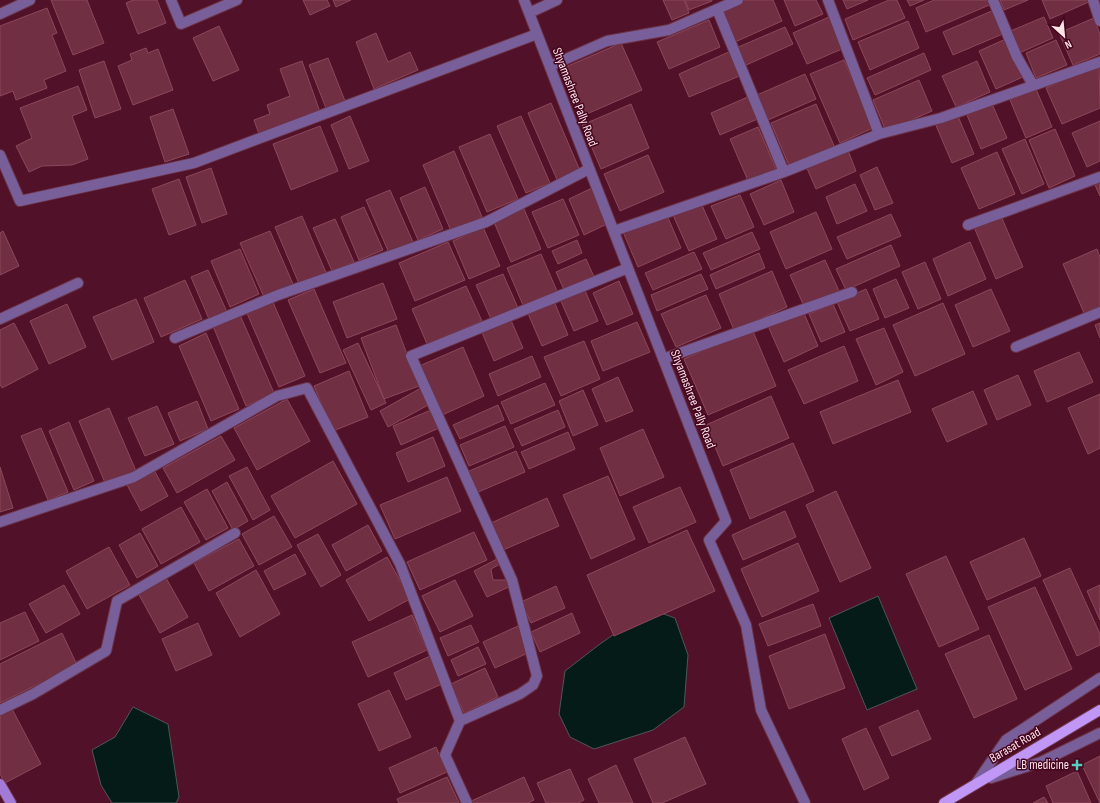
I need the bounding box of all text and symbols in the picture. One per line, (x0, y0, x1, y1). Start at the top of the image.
north arrow (1044, 16, 1084, 56)
text: N (1063, 37, 1074, 52)
street label: Shyamashree Pally Road (549, 45, 601, 149)
street label: Shyamashree Pally Road (667, 347, 719, 451)
street label: Barasat Road (986, 724, 1044, 766)
place label: LB medicine (1017, 757, 1069, 773)
marker: LB medicine (1072, 760, 1082, 770)

